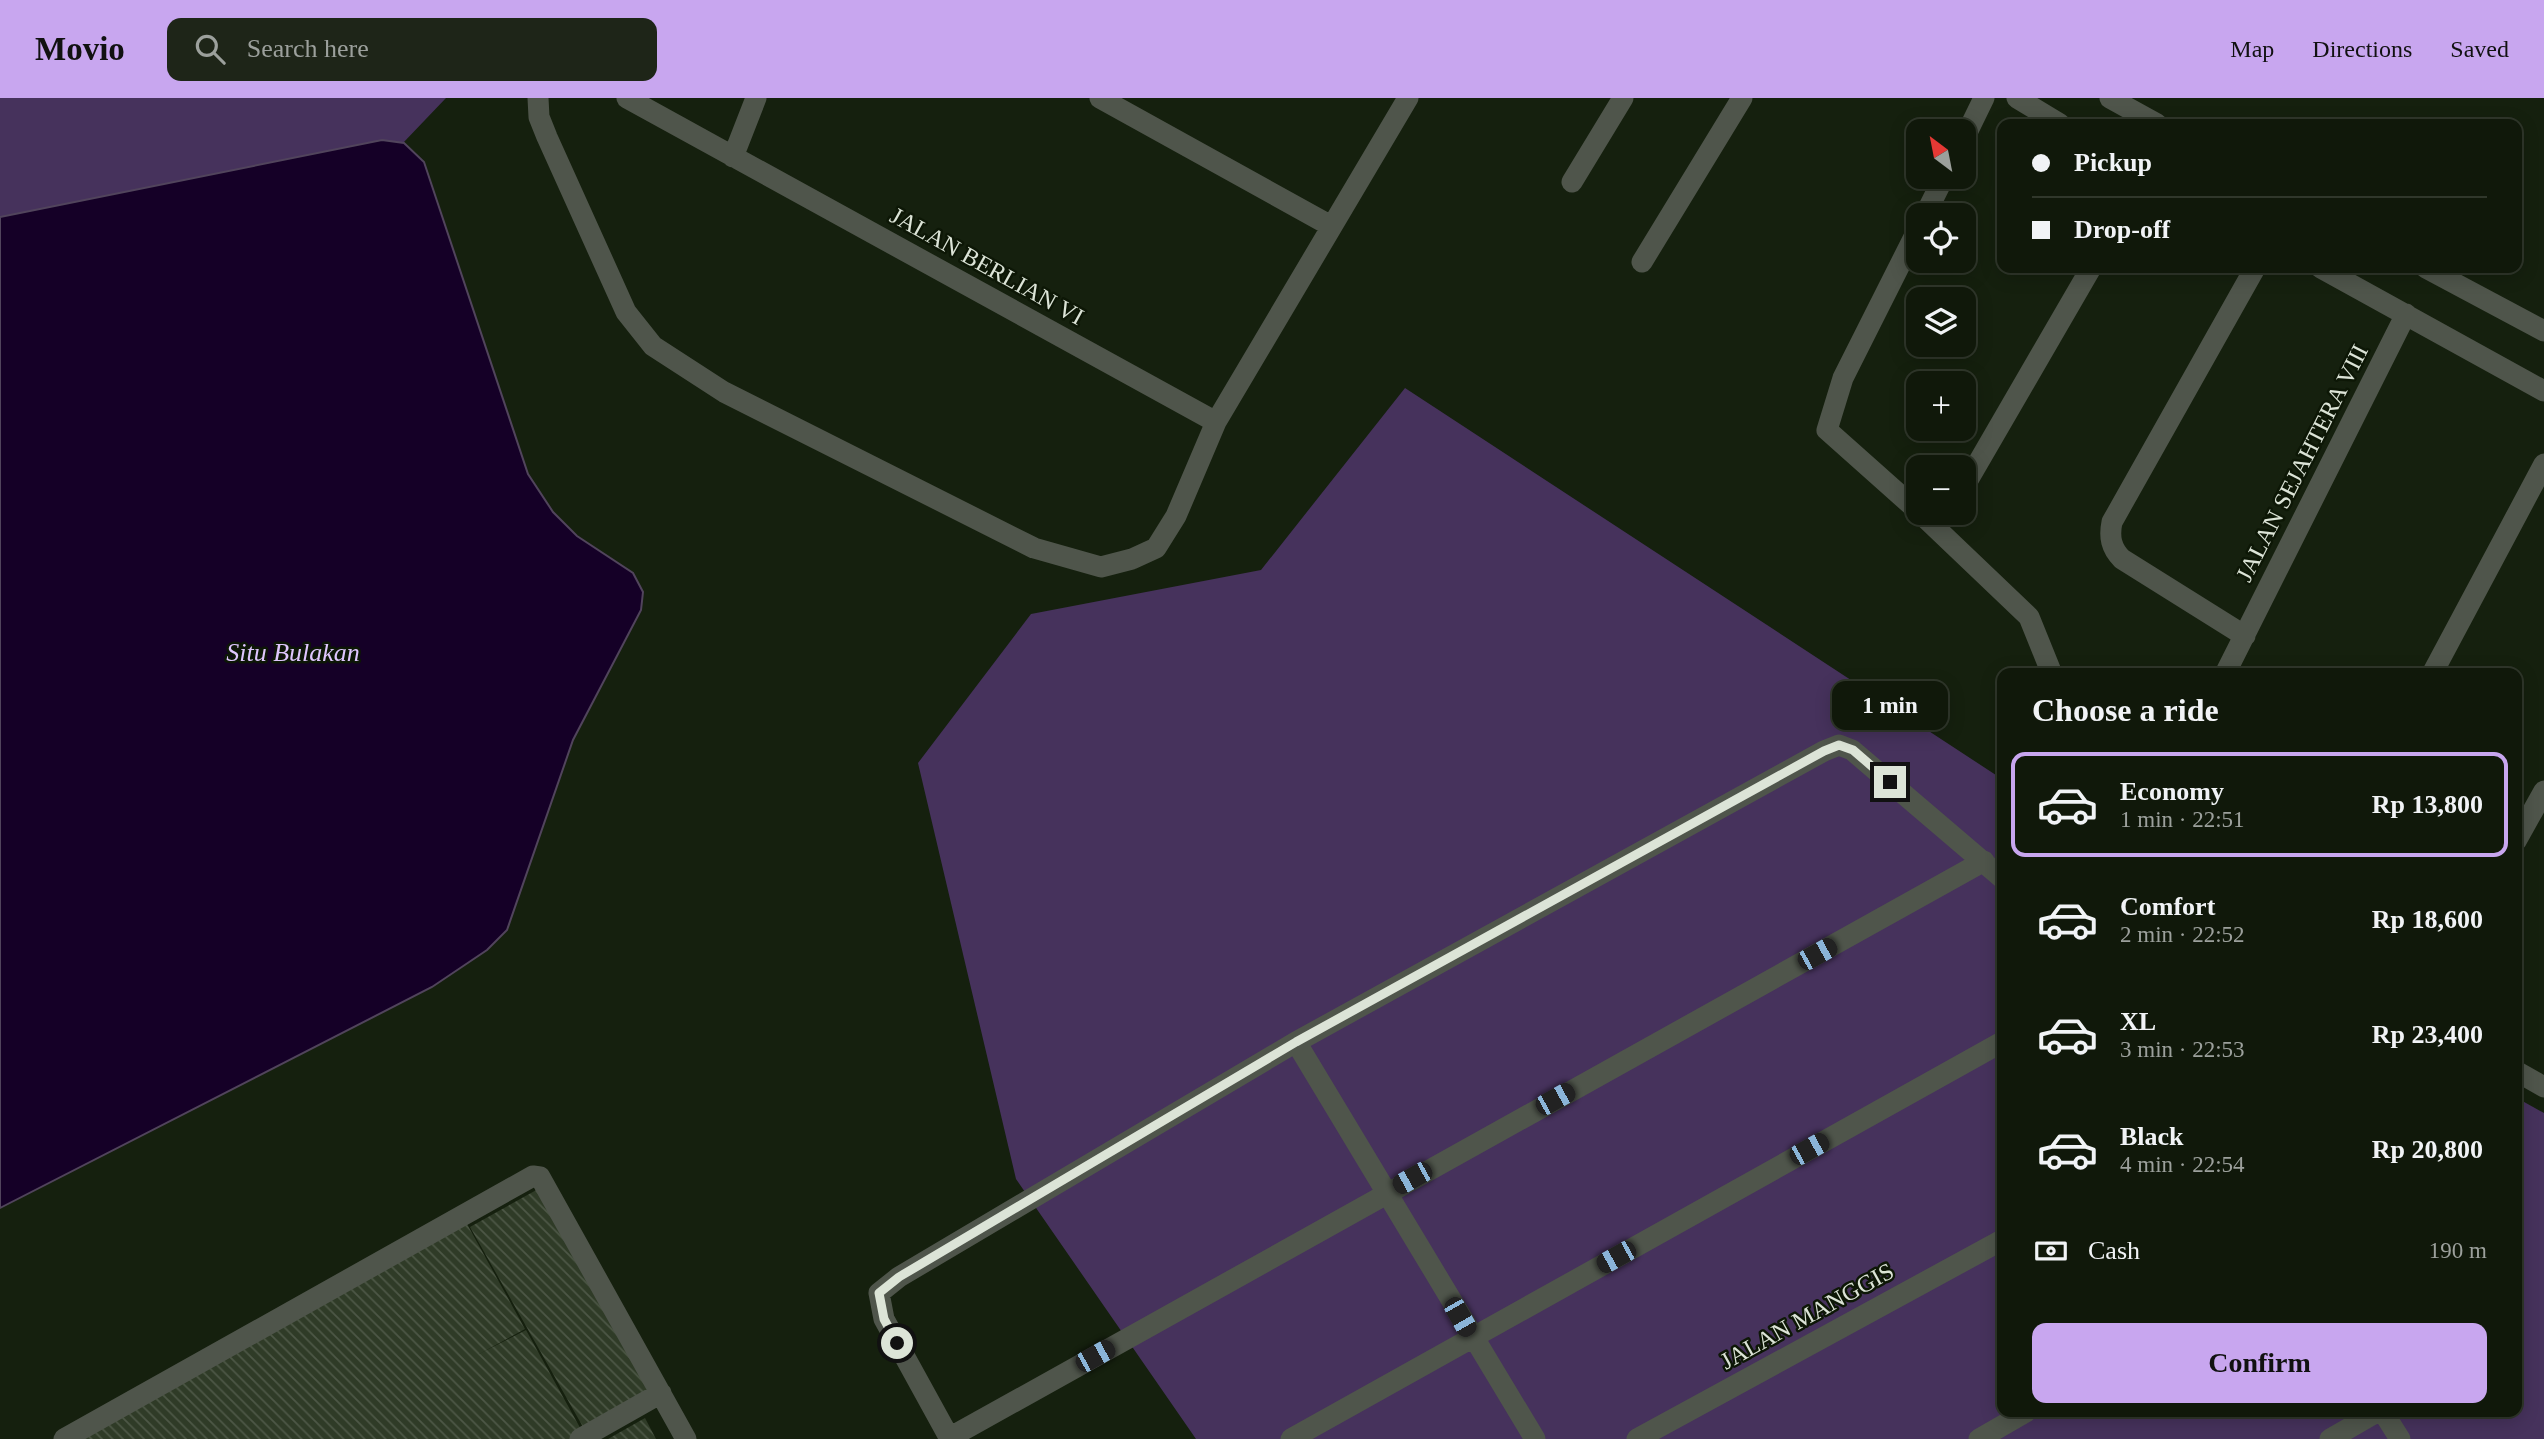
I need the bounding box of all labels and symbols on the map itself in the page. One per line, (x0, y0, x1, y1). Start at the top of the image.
north arrow (1906, 119, 1976, 189)
street label: JALAN BERLIAN VI (886, 202, 1088, 330)
street label: JALAN SEJAHTERA VIII (2231, 340, 2373, 586)
water label: Situ Bulakan (226, 638, 360, 667)
callout: 1 min (1832, 680, 1948, 730)
route end (1874, 766, 1906, 798)
car (1794, 935, 1841, 973)
car (1532, 1080, 1579, 1118)
car (1786, 1130, 1833, 1168)
car (1389, 1159, 1436, 1197)
car (1593, 1238, 1640, 1276)
street label: JALAN MANGGIS (1716, 1258, 1898, 1374)
car (1441, 1294, 1480, 1340)
route start (881, 1327, 913, 1359)
car (1072, 1337, 1119, 1375)

